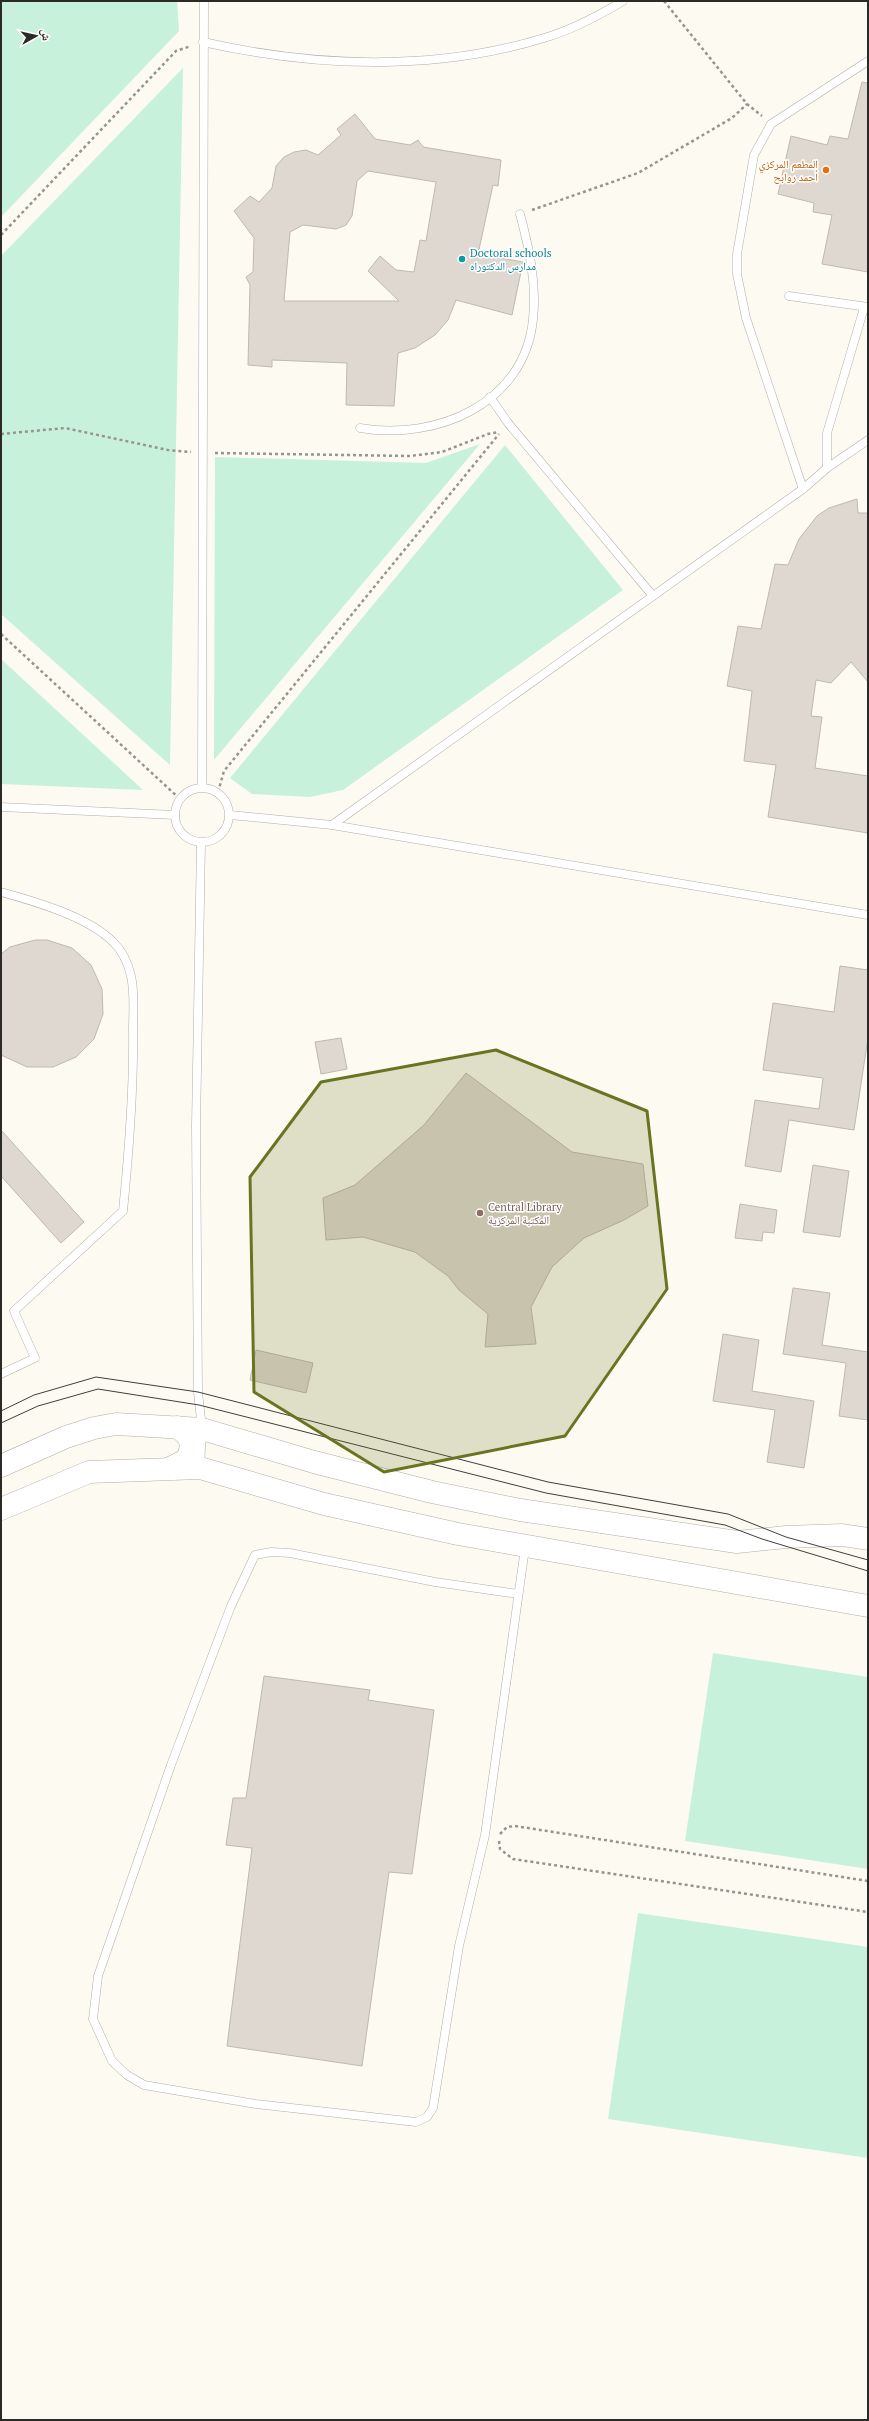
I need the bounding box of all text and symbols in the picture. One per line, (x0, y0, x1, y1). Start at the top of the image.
north arrow (16, 16, 56, 56)
text: ش (37, 28, 54, 42)
place label: المطعم المركزي أحمد روابح (759, 157, 818, 184)
marker: المطعم المركزي أحمد روابح (821, 165, 831, 175)
place label: Doctoral schools مدارس الدكتوراه (470, 246, 552, 273)
marker: Doctoral schools مدارس الدكتوراه (457, 254, 467, 264)
place label: Central Library المكتبة المركزية (488, 1200, 562, 1227)
marker: Central Library المكتبة المركزية (475, 1208, 485, 1218)

